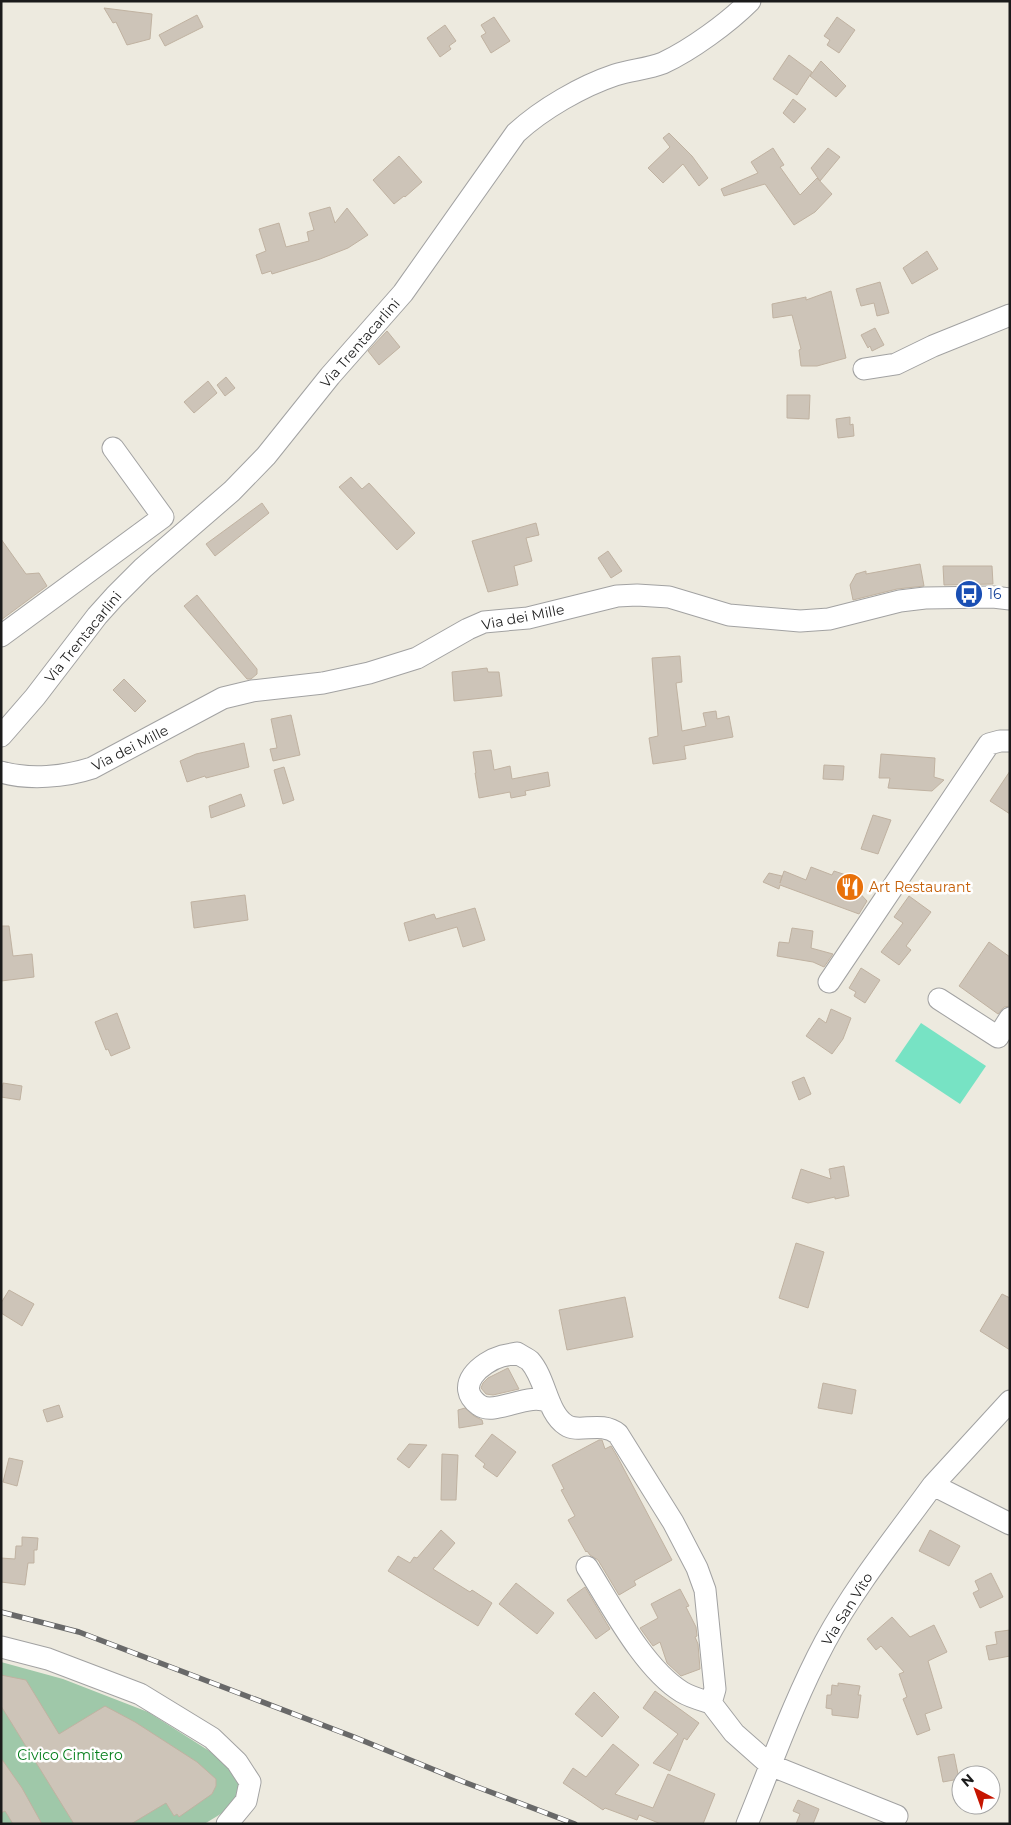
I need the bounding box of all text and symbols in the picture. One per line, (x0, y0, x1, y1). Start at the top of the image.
street label: Via Trentacarlini (316, 295, 404, 391)
bus stop icon: 16 (954, 579, 984, 609)
place label: 16 (988, 585, 1002, 603)
street label: Via Trentacarlini (41, 588, 125, 686)
street label: Via dei Mille (480, 600, 566, 634)
street label: Via dei Mille (89, 721, 171, 775)
restaurant icon: Art Restaurant (835, 872, 865, 902)
place label: Art Restaurant (869, 878, 971, 896)
street label: Via San Vito (817, 1569, 877, 1649)
park label: Civico Cimitero (17, 1746, 123, 1764)
north arrow (951, 1765, 1001, 1815)
text: N (957, 1770, 978, 1791)

